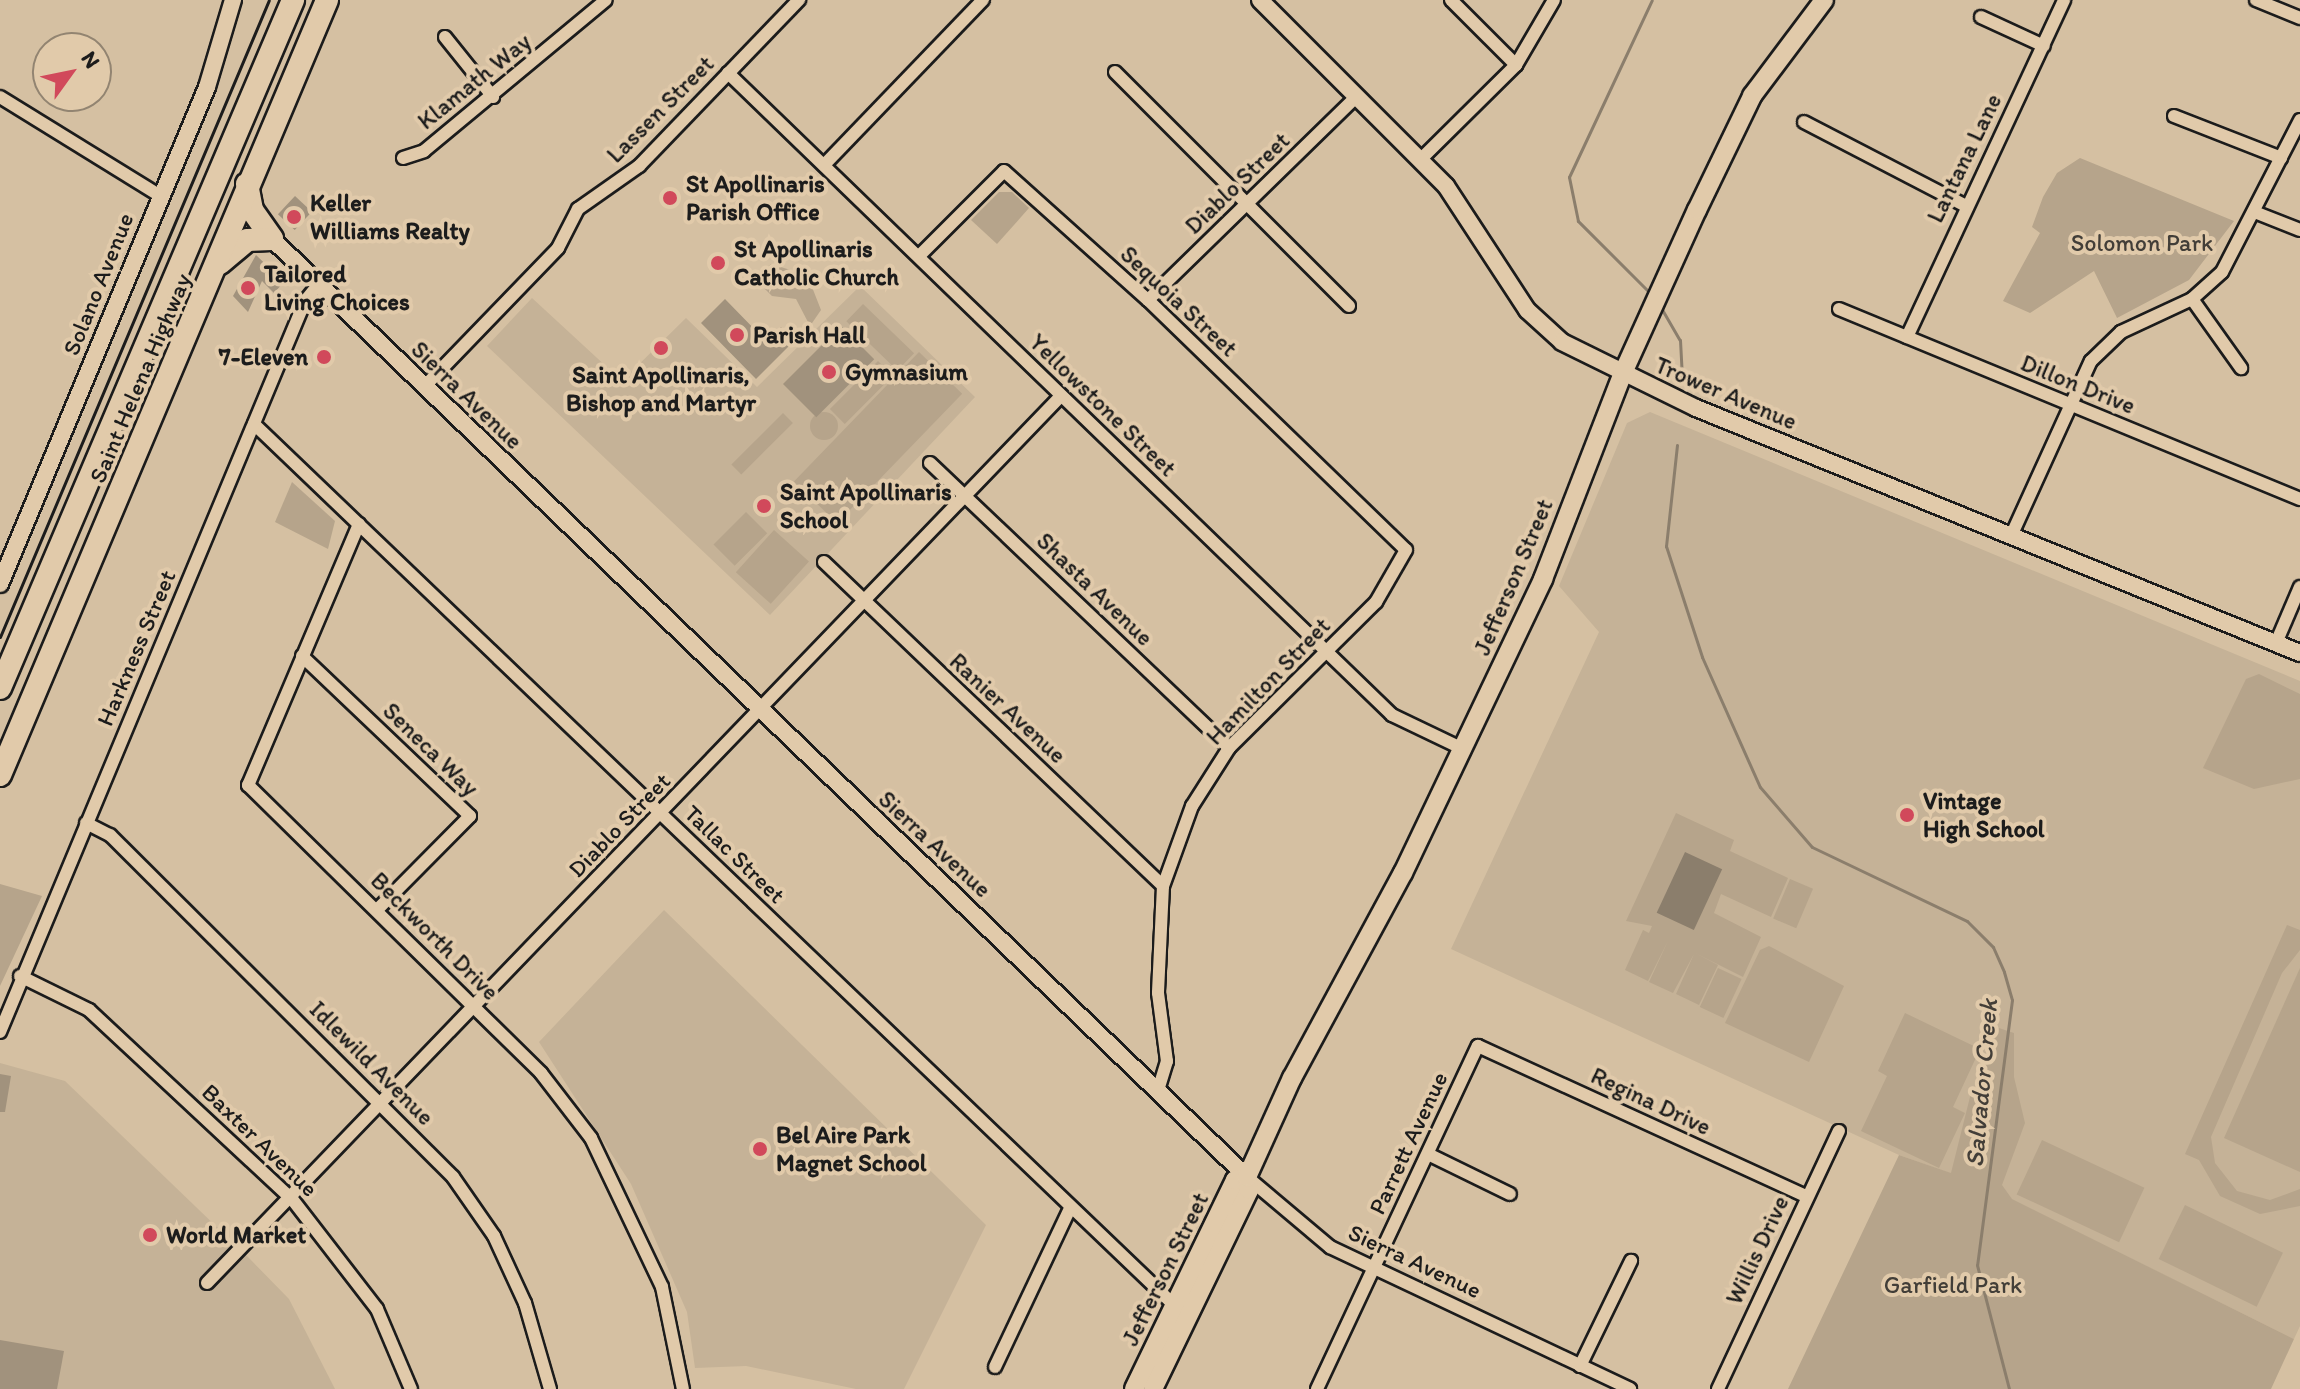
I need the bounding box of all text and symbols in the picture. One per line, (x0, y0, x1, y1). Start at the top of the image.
street label: Klamath Way (412, 27, 536, 135)
north arrow (32, 32, 112, 112)
text: N (75, 46, 106, 73)
street label: Lassen Street (600, 49, 720, 169)
street label: Lantana Lane (1920, 89, 2008, 227)
street label: Diablo Street (1179, 126, 1295, 240)
place label: St Apollinaris Parish Office (686, 170, 826, 226)
place label: Keller Williams Realty (310, 189, 470, 245)
marker: St Apollinaris Parish Office (661, 189, 679, 207)
marker: Keller Williams Realty (285, 208, 303, 226)
street label: Solano Avenue (57, 209, 139, 359)
park label: Solomon Park (2071, 229, 2213, 257)
place label: St Apollinaris Catholic Church (734, 235, 900, 291)
street label: Sequoia Street (1115, 240, 1243, 362)
marker: St Apollinaris Catholic Church (709, 254, 727, 272)
place label: Tailored Living Choices (264, 260, 410, 316)
street label: Saint Helena Highway (83, 269, 197, 487)
marker: Tailored Living Choices (239, 279, 257, 297)
place label: Parish Hall (753, 321, 866, 349)
marker: Parish Hall (728, 326, 746, 344)
street label: Yellowstone Street (1024, 328, 1182, 482)
street label: Sierra Avenue (406, 335, 528, 455)
marker: Saint Apollinaris, Bishop and Martyr (652, 339, 670, 357)
place label: 7-Eleven (219, 343, 308, 371)
marker: 7-Eleven (315, 348, 333, 366)
street label: Dillon Drive (2017, 348, 2139, 420)
street label: Trower Avenue (1651, 350, 1801, 436)
place label: Gymnasium (845, 358, 968, 386)
place label: Saint Apollinaris, Bishop and Martyr (566, 361, 756, 417)
marker: Gymnasium (820, 363, 838, 381)
place label: Saint Apollinaris School (780, 478, 952, 534)
street label: Jefferson Street (1467, 495, 1559, 659)
marker: Saint Apollinaris School (755, 497, 773, 515)
street label: Shasta Avenue (1031, 526, 1159, 652)
street label: Harkness Street (90, 566, 182, 730)
street label: Hamilton Street (1200, 611, 1336, 751)
street label: Ranier Avenue (944, 647, 1072, 769)
street label: Seneca Way (377, 696, 485, 802)
street label: Diablo Street (562, 767, 676, 883)
street label: Sierra Avenue (873, 785, 997, 903)
place label: Vintage High School (1923, 787, 2044, 843)
street label: Tallac Street (679, 799, 791, 909)
marker: Vintage High School (1898, 806, 1916, 824)
street label: Beckworth Drive (365, 866, 505, 1006)
street label: Idlewild Avenue (304, 995, 440, 1131)
water label: Salvador Creek (1959, 998, 2005, 1168)
street label: Regina Drive (1586, 1061, 1716, 1141)
street label: Parrett Avenue (1363, 1068, 1453, 1218)
street label: Baxter Avenue (196, 1077, 324, 1203)
place label: Bel Aire Park Magnet School (776, 1121, 927, 1177)
marker: Bel Aire Park Magnet School (751, 1140, 769, 1158)
street label: Jefferson Street (1115, 1188, 1215, 1350)
street label: Willis Drive (1719, 1191, 1795, 1309)
street label: Sierra Avenue (1344, 1218, 1486, 1304)
place label: World Market (166, 1221, 306, 1249)
marker: World Market (141, 1226, 159, 1244)
park label: Garfield Park (1884, 1271, 2022, 1299)

